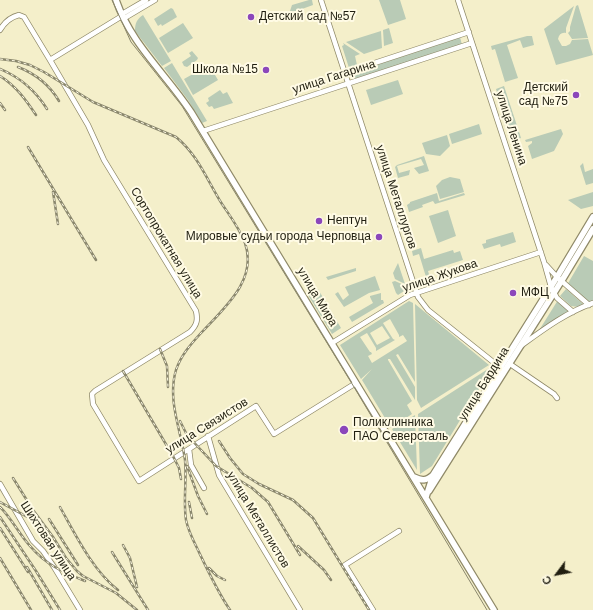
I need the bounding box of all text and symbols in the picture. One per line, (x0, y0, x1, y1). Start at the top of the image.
place label: Детский сад №57 (259, 10, 356, 24)
marker: Детский сад №57 (246, 12, 256, 22)
street label: улица Гагарина (291, 57, 377, 97)
place label: Школа №15 (192, 63, 258, 77)
marker: Школа №15 (261, 65, 271, 75)
place label: Детский сад №75 (519, 81, 568, 109)
street label: улица Ленина (492, 89, 530, 167)
marker: Детский сад №75 (571, 90, 581, 100)
street label: улица Металлургов (372, 143, 420, 251)
street label: Сортопрокатная улица (127, 185, 205, 301)
place label: Нептун (327, 214, 367, 228)
marker: Нептун (314, 216, 324, 226)
place label: Мировые судьи города Черповца (186, 230, 371, 244)
marker: Мировые судьи города Черповца (374, 232, 384, 242)
street label: улица Жукова (401, 256, 479, 296)
street label: улица Мира (294, 265, 340, 329)
place label: МФЦ (521, 286, 549, 300)
marker: МФЦ (508, 288, 518, 298)
street label: улица Бардина (456, 344, 512, 424)
street label: улица Связистов (163, 395, 251, 457)
place label: Поликлинника ПАО Северсталь (353, 416, 448, 444)
marker: Поликлинника ПАО Северсталь (338, 424, 350, 436)
street label: улица Металлистов (224, 469, 292, 571)
street label: Шихтовая улица (17, 499, 79, 583)
north arrow (537, 554, 577, 594)
text: С (540, 574, 554, 587)

